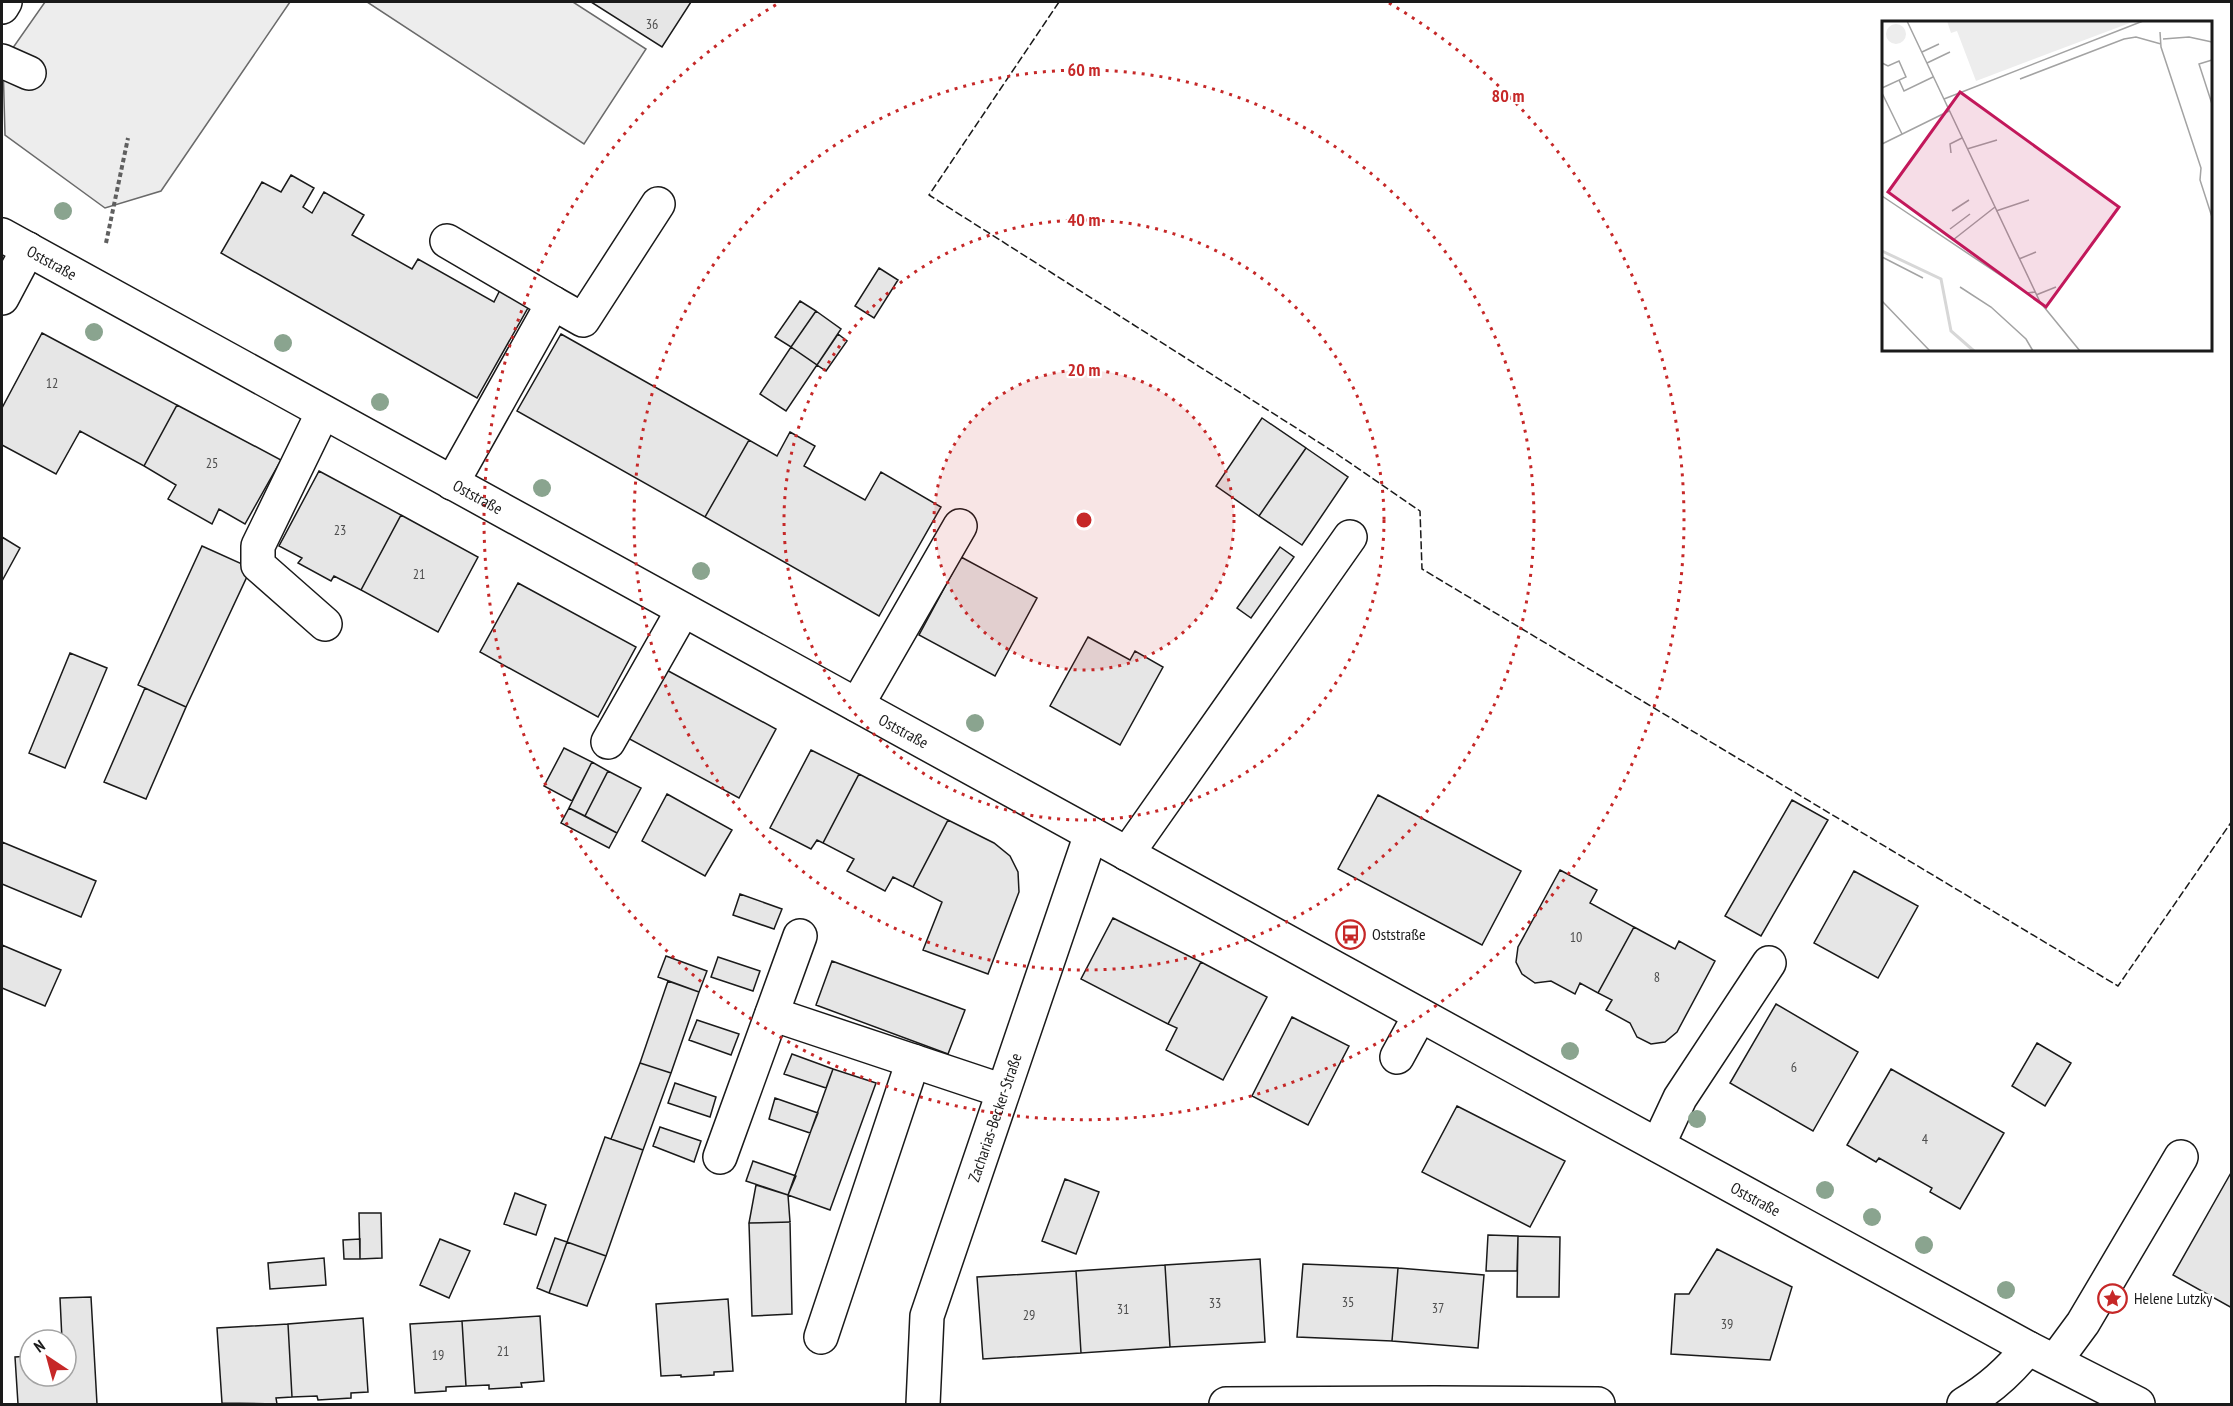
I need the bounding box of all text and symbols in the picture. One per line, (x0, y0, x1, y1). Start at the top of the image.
house number: 36 (646, 15, 658, 33)
inset map (1882, 21, 2212, 351)
text: 60 m (1068, 58, 1100, 81)
text: 80 m (1492, 84, 1524, 107)
text: 40 m (1068, 208, 1100, 231)
street label: Oststraße (24, 241, 80, 284)
text: 20 m (1068, 358, 1100, 381)
house number: 12 (46, 374, 58, 392)
house number: 25 (206, 454, 218, 472)
street label: Oststraße (449, 475, 506, 518)
centre of rings (1074, 510, 1094, 530)
house number: 23 (334, 521, 346, 539)
house number: 21 (413, 565, 425, 583)
street label: Oststraße (875, 709, 932, 753)
bus stop icon: Oststraße (1335, 918, 1367, 950)
place label: Oststraße (1372, 924, 1426, 944)
house number: 10 (1570, 928, 1582, 946)
house number: 8 (1654, 968, 1660, 986)
street label: Zacharias-Becker-Straße (963, 1050, 1026, 1184)
house number: 6 (1791, 1058, 1797, 1076)
house number: 4 (1922, 1130, 1929, 1148)
street label: Oststraße (1727, 1177, 1784, 1221)
place icon: Helene Lutzky (2097, 1282, 2129, 1314)
place label: Helene Lutzky (2134, 1288, 2212, 1308)
house number: 35 (1342, 1293, 1354, 1311)
house number: 33 (1209, 1294, 1221, 1312)
house number: 37 (1432, 1299, 1444, 1317)
house number: 31 (1117, 1300, 1129, 1318)
house number: 29 (1023, 1306, 1035, 1324)
house number: 39 (1721, 1315, 1733, 1333)
north arrow (18, 1328, 78, 1388)
text: N (30, 1335, 49, 1356)
house number: 21 (497, 1342, 509, 1360)
house number: 19 (432, 1346, 444, 1364)

